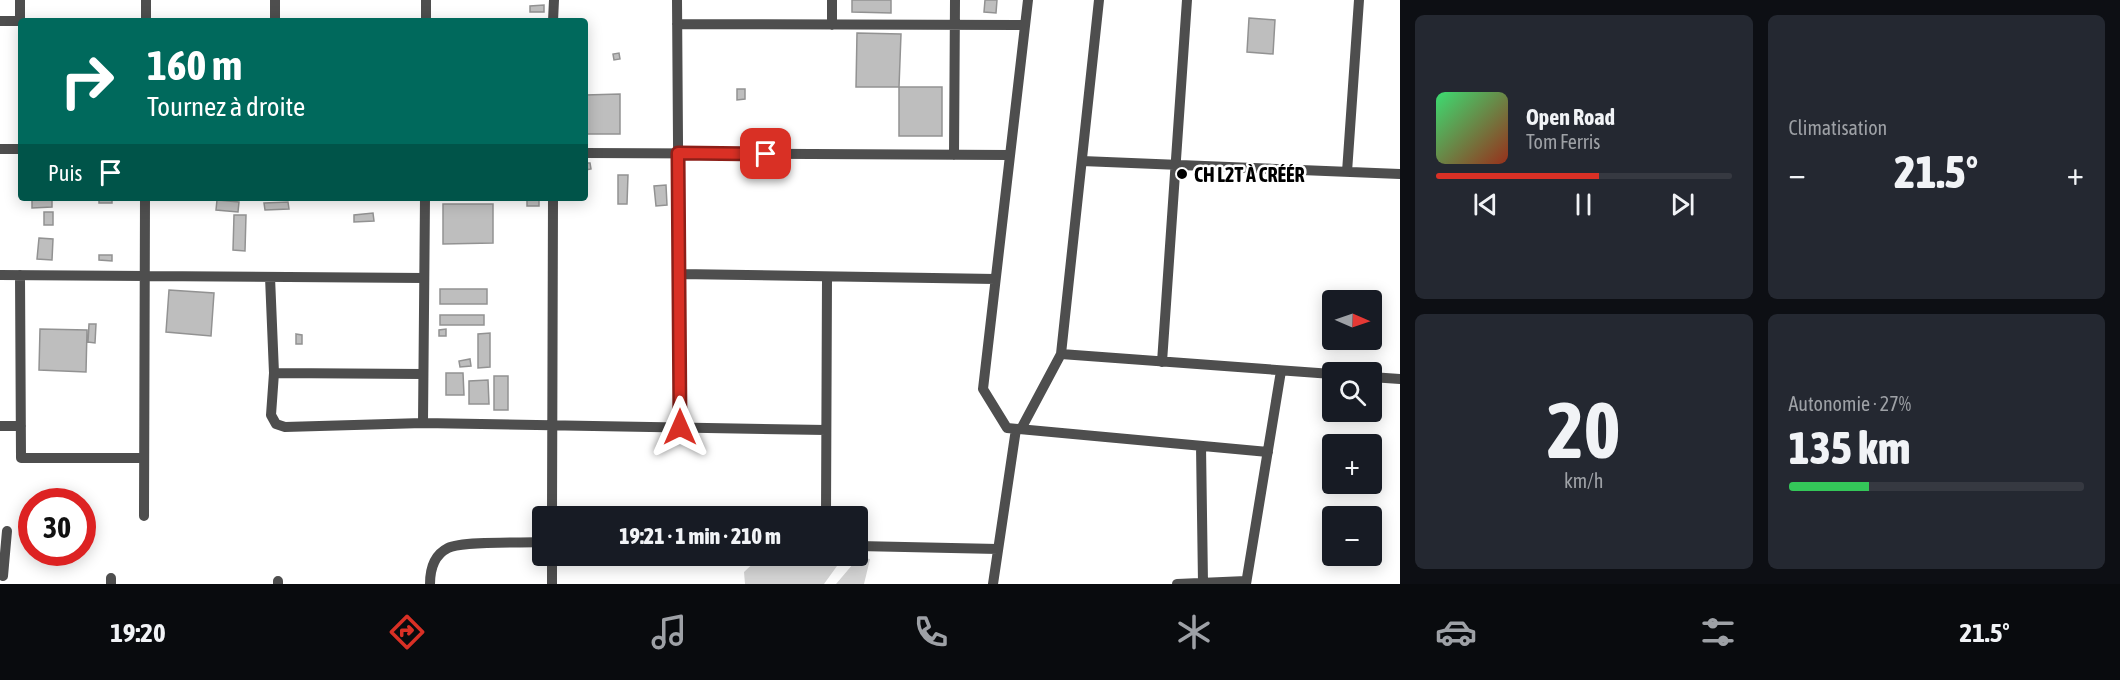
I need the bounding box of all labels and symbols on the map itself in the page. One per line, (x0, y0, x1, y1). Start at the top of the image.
pin (740, 128, 791, 179)
place label: CH L2T À CRÉÉR (1194, 163, 1305, 186)
marker: CH L2T À CRÉÉR (1175, 167, 1189, 181)
north arrow (1322, 290, 1382, 350)
position arrow (648, 395, 712, 459)
speed limit sign: 30 (18, 488, 96, 566)

